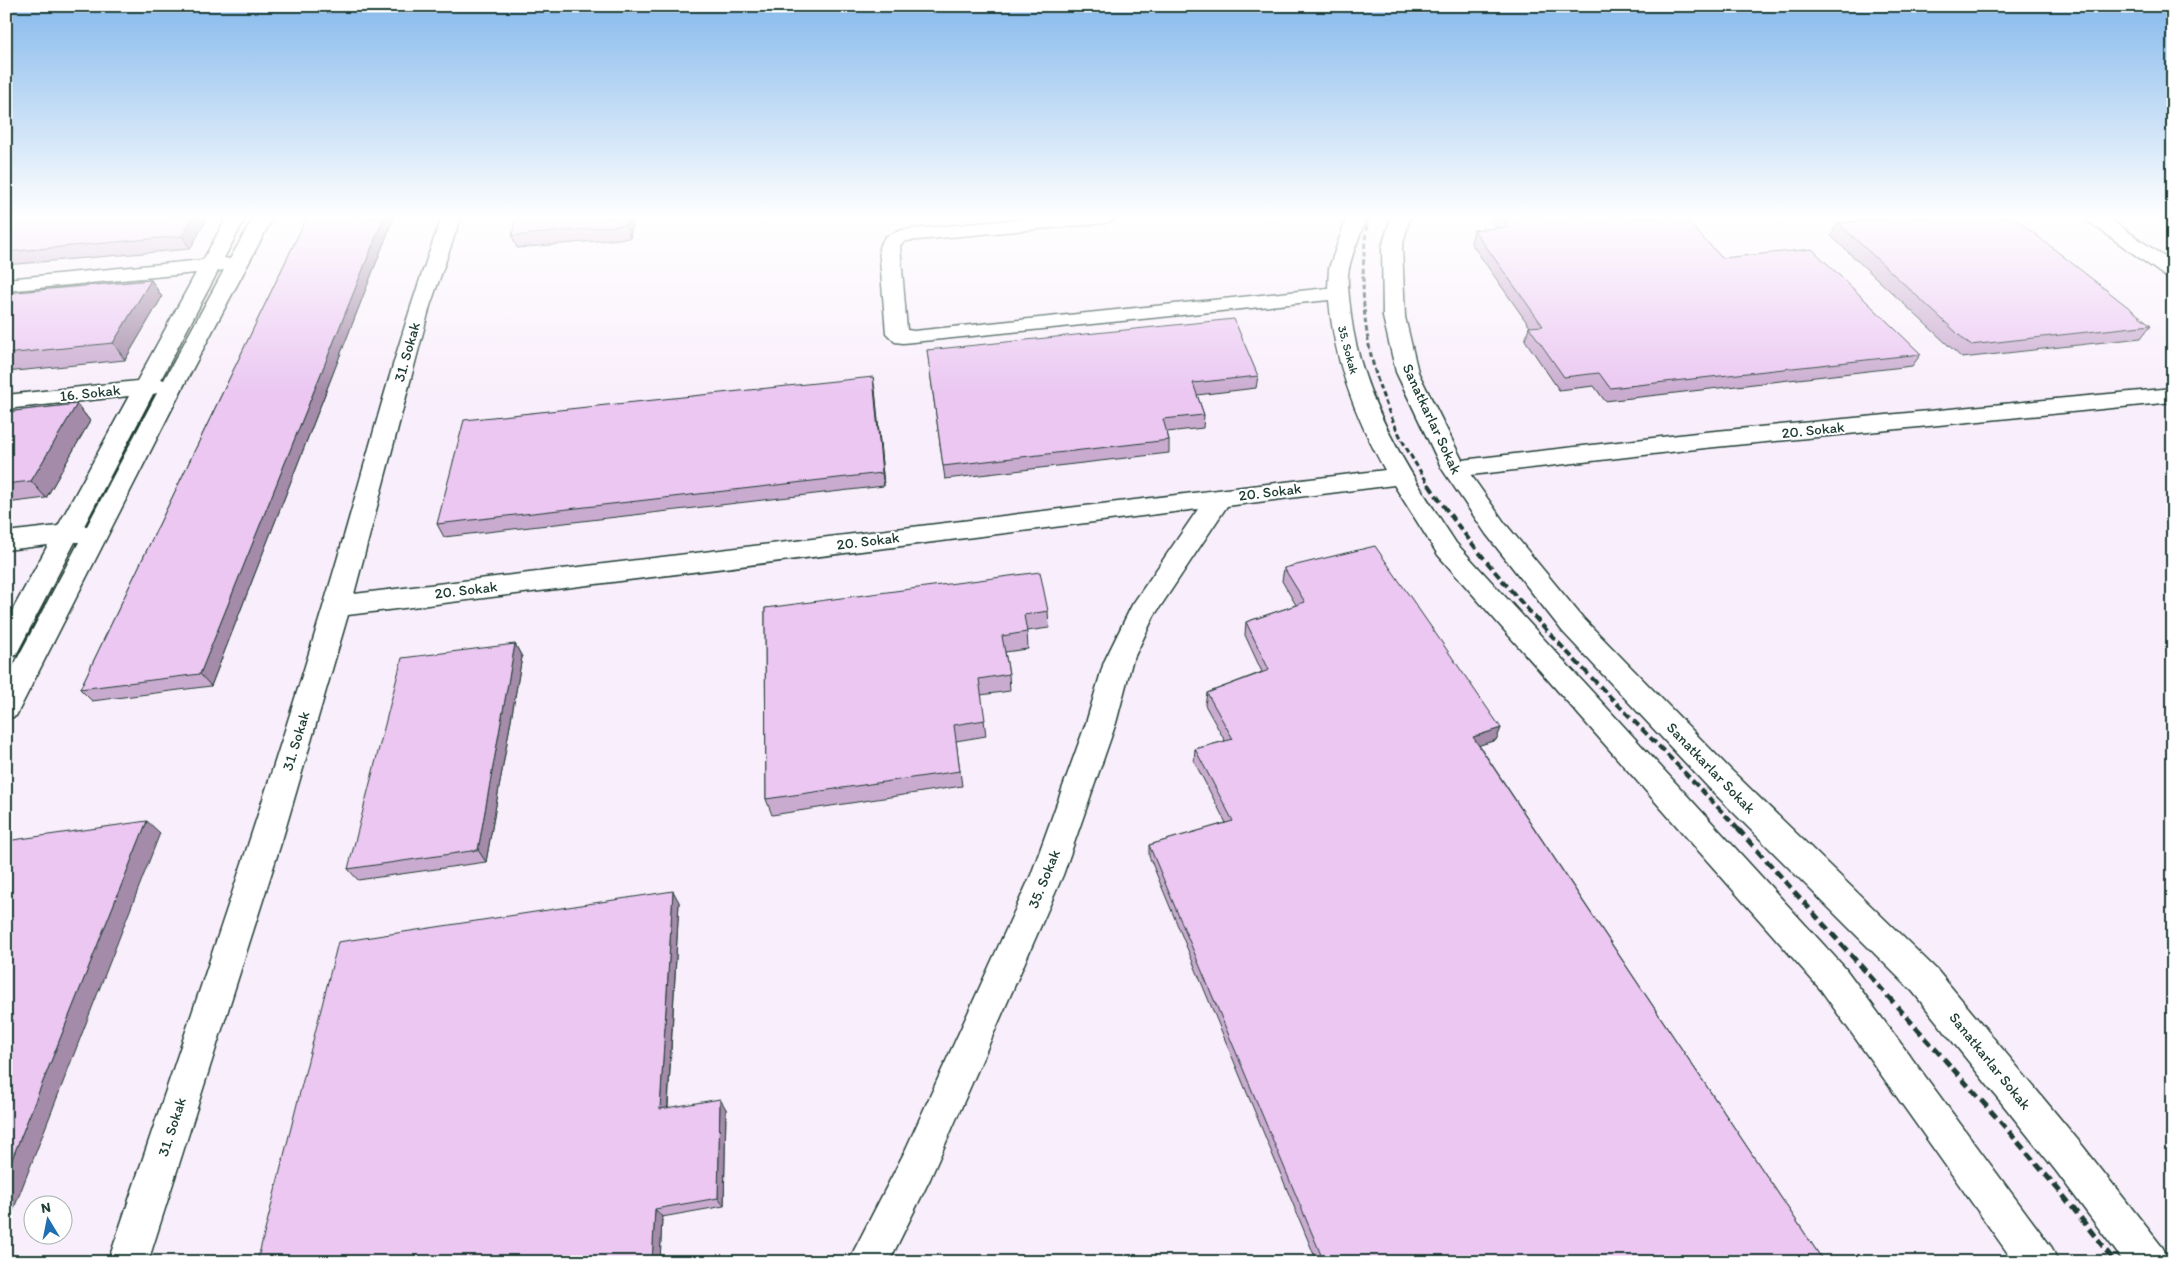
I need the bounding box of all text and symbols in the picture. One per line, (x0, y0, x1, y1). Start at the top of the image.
street label: 31. Sokak (390, 320, 424, 384)
street label: 35. Sokak (1335, 324, 1361, 376)
street label: Sanatkarlar Sokak (1399, 361, 1466, 477)
street label: 16. Sokak (59, 381, 122, 405)
street label: 20. Sokak (1781, 418, 1846, 442)
street label: 20. Sokak (1238, 479, 1303, 505)
street label: 20. Sokak (836, 528, 901, 554)
street label: 20. Sokak (434, 577, 499, 603)
street label: 31. Sokak (278, 709, 314, 773)
street label: Sanatkarlar Sokak (1663, 719, 1759, 818)
street label: 35. Sokak (1024, 847, 1064, 911)
street label: Sanatkarlar Sokak (1945, 1009, 2035, 1113)
street label: 31. Sokak (154, 1095, 190, 1159)
north arrow (22, 1196, 72, 1246)
text: N (40, 1198, 52, 1217)

